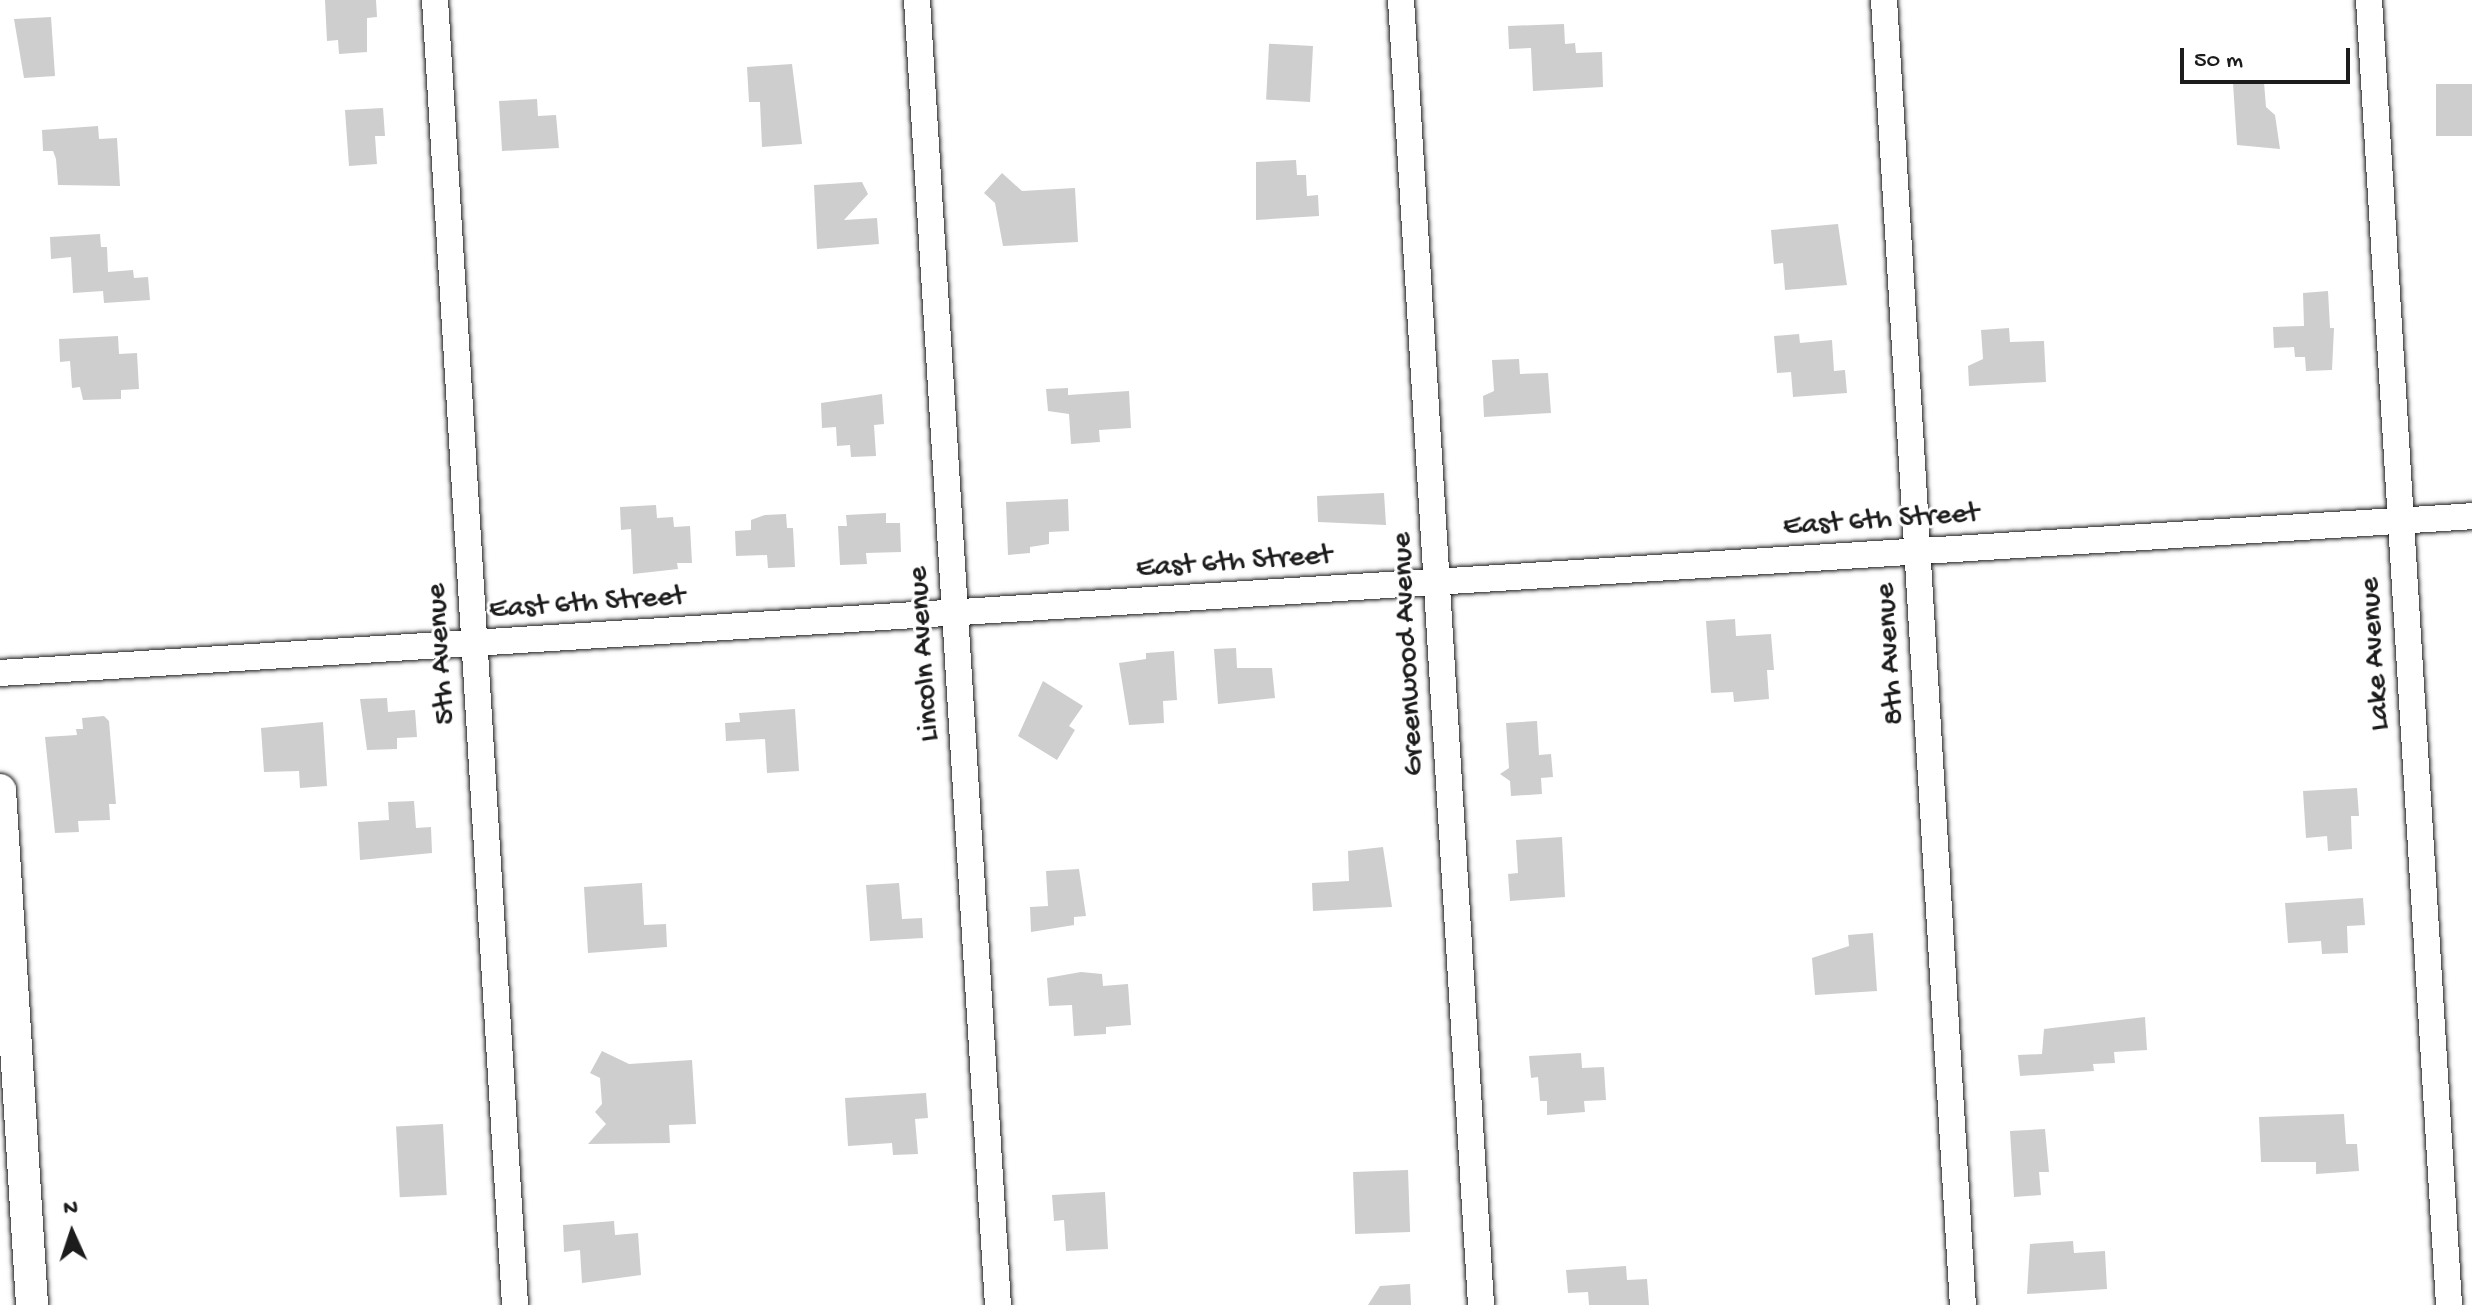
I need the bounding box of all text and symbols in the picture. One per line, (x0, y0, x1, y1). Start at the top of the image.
scale bar (2184, 32, 2354, 82)
text: 50 m (2194, 47, 2243, 76)
street label: East 6th Street (1782, 497, 1980, 547)
street label: Greenwood Avenue (1386, 531, 1434, 777)
street label: East 6th Street (1135, 539, 1333, 589)
street label: Lincoln Avenue (902, 565, 950, 743)
street label: Lake Avenue (2354, 576, 2400, 732)
street label: East 6th Street (488, 580, 686, 630)
street label: 5th Avenue (420, 582, 466, 726)
street label: 8th Avenue (1869, 582, 1915, 726)
north arrow (32, 1193, 112, 1273)
text: N (63, 1196, 79, 1222)

